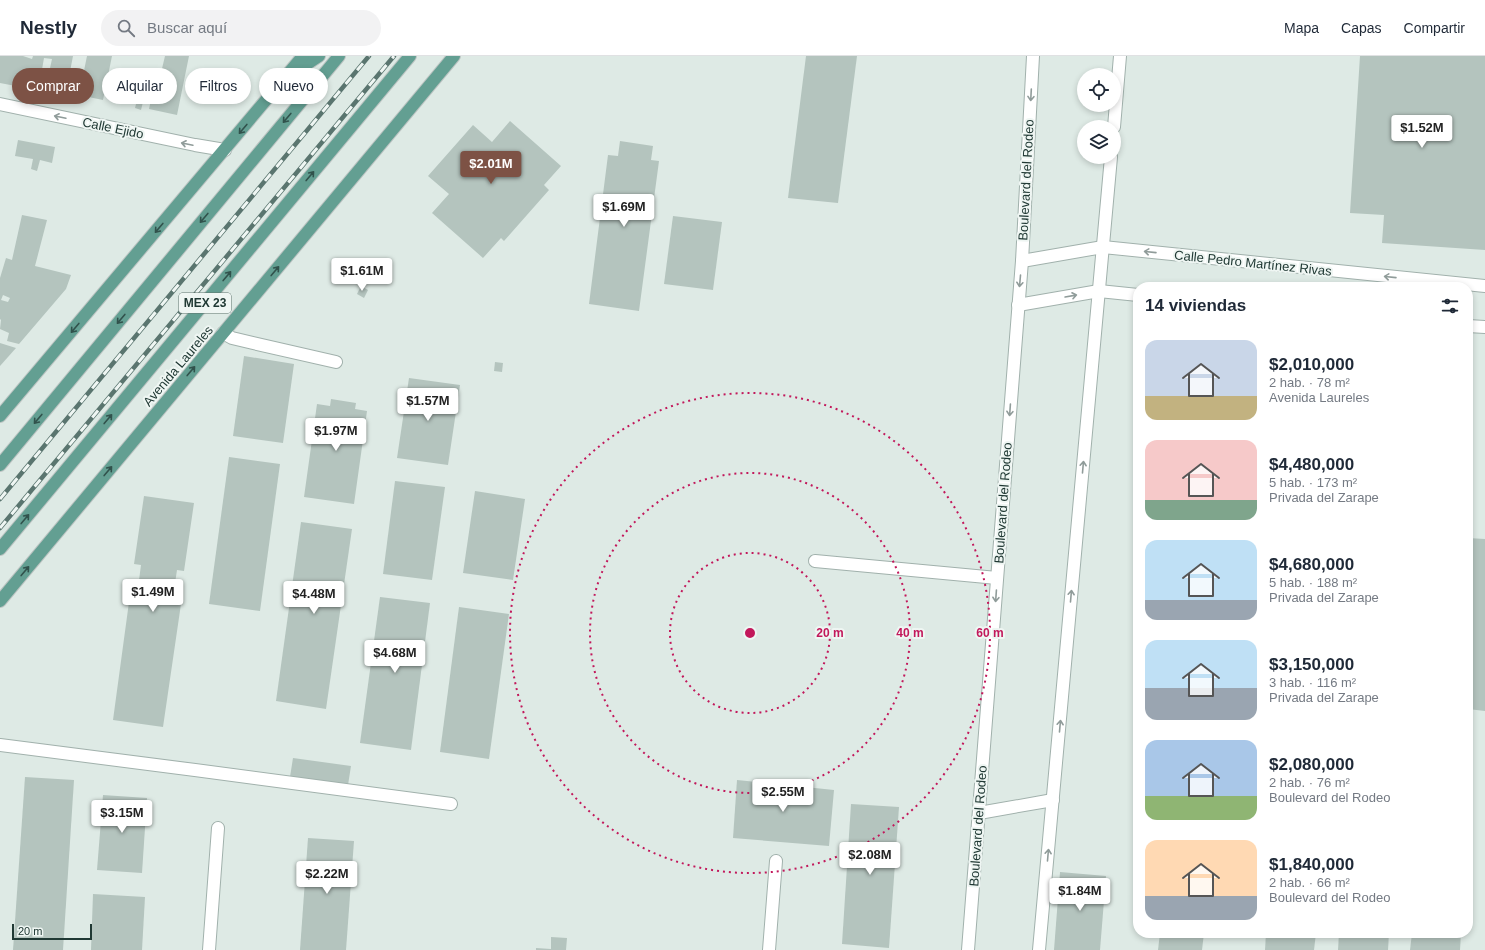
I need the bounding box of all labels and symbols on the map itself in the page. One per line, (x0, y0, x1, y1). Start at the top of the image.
one-way arrow (1027, 88, 1034, 101)
one-way arrow (54, 112, 67, 120)
one-way arrow (283, 113, 292, 124)
street label: Calle Ejido (81, 114, 145, 142)
pin: $1.52M (1389, 115, 1455, 149)
street label: Boulevard del Rodeo (1015, 119, 1037, 241)
one-way arrow (238, 124, 247, 135)
one-way arrow (181, 139, 194, 147)
pin: $2.01M (458, 151, 524, 185)
one-way arrow (305, 171, 314, 181)
pin: $1.69M (591, 194, 657, 228)
one-way arrow (200, 213, 209, 224)
one-way arrow (154, 223, 163, 234)
street label: Calle Pedro Martínez Rivas (1174, 247, 1333, 279)
one-way arrow (1144, 248, 1157, 256)
pin: $1.61M (329, 258, 395, 292)
one-way arrow (270, 266, 279, 277)
one-way arrow (222, 271, 231, 281)
one-way arrow (1384, 273, 1397, 280)
one-way arrow (1017, 274, 1024, 287)
one-way arrow (1064, 292, 1077, 300)
road number: MEX 23 (179, 293, 231, 313)
one-way arrow (117, 313, 126, 324)
one-way arrow (70, 322, 79, 333)
street label: Avenida Laureles (140, 322, 216, 409)
one-way arrow (187, 366, 196, 376)
pin: $1.57M (395, 388, 461, 422)
one-way arrow (1007, 403, 1014, 416)
one-way arrow (34, 413, 43, 424)
one-way arrow (103, 414, 112, 424)
pin: $1.97M (303, 418, 369, 452)
street label: Boulevard del Rodeo (991, 442, 1015, 564)
one-way arrow (1080, 461, 1087, 474)
one-way arrow (104, 466, 113, 476)
one-way arrow (20, 514, 29, 524)
one-way arrow (20, 565, 29, 576)
pin: $1.49M (120, 579, 186, 613)
pin: $4.48M (281, 581, 347, 615)
one-way arrow (992, 589, 999, 602)
one-way arrow (1068, 590, 1075, 603)
centre of rings (743, 626, 757, 640)
text: 20 m (816, 626, 844, 640)
text: 40 m (896, 626, 924, 640)
text: 60 m (976, 626, 1004, 640)
pin: $4.68M (362, 640, 428, 674)
one-way arrow (1056, 720, 1063, 733)
street label: Boulevard del Rodeo (966, 765, 990, 887)
pin: $2.55M (750, 779, 816, 813)
pin: $3.15M (89, 800, 155, 834)
pin: $2.08M (837, 842, 903, 876)
one-way arrow (1044, 849, 1051, 862)
pin: $2.22M (294, 861, 360, 895)
pin: $1.84M (1047, 878, 1113, 912)
scale bar (12, 922, 92, 941)

